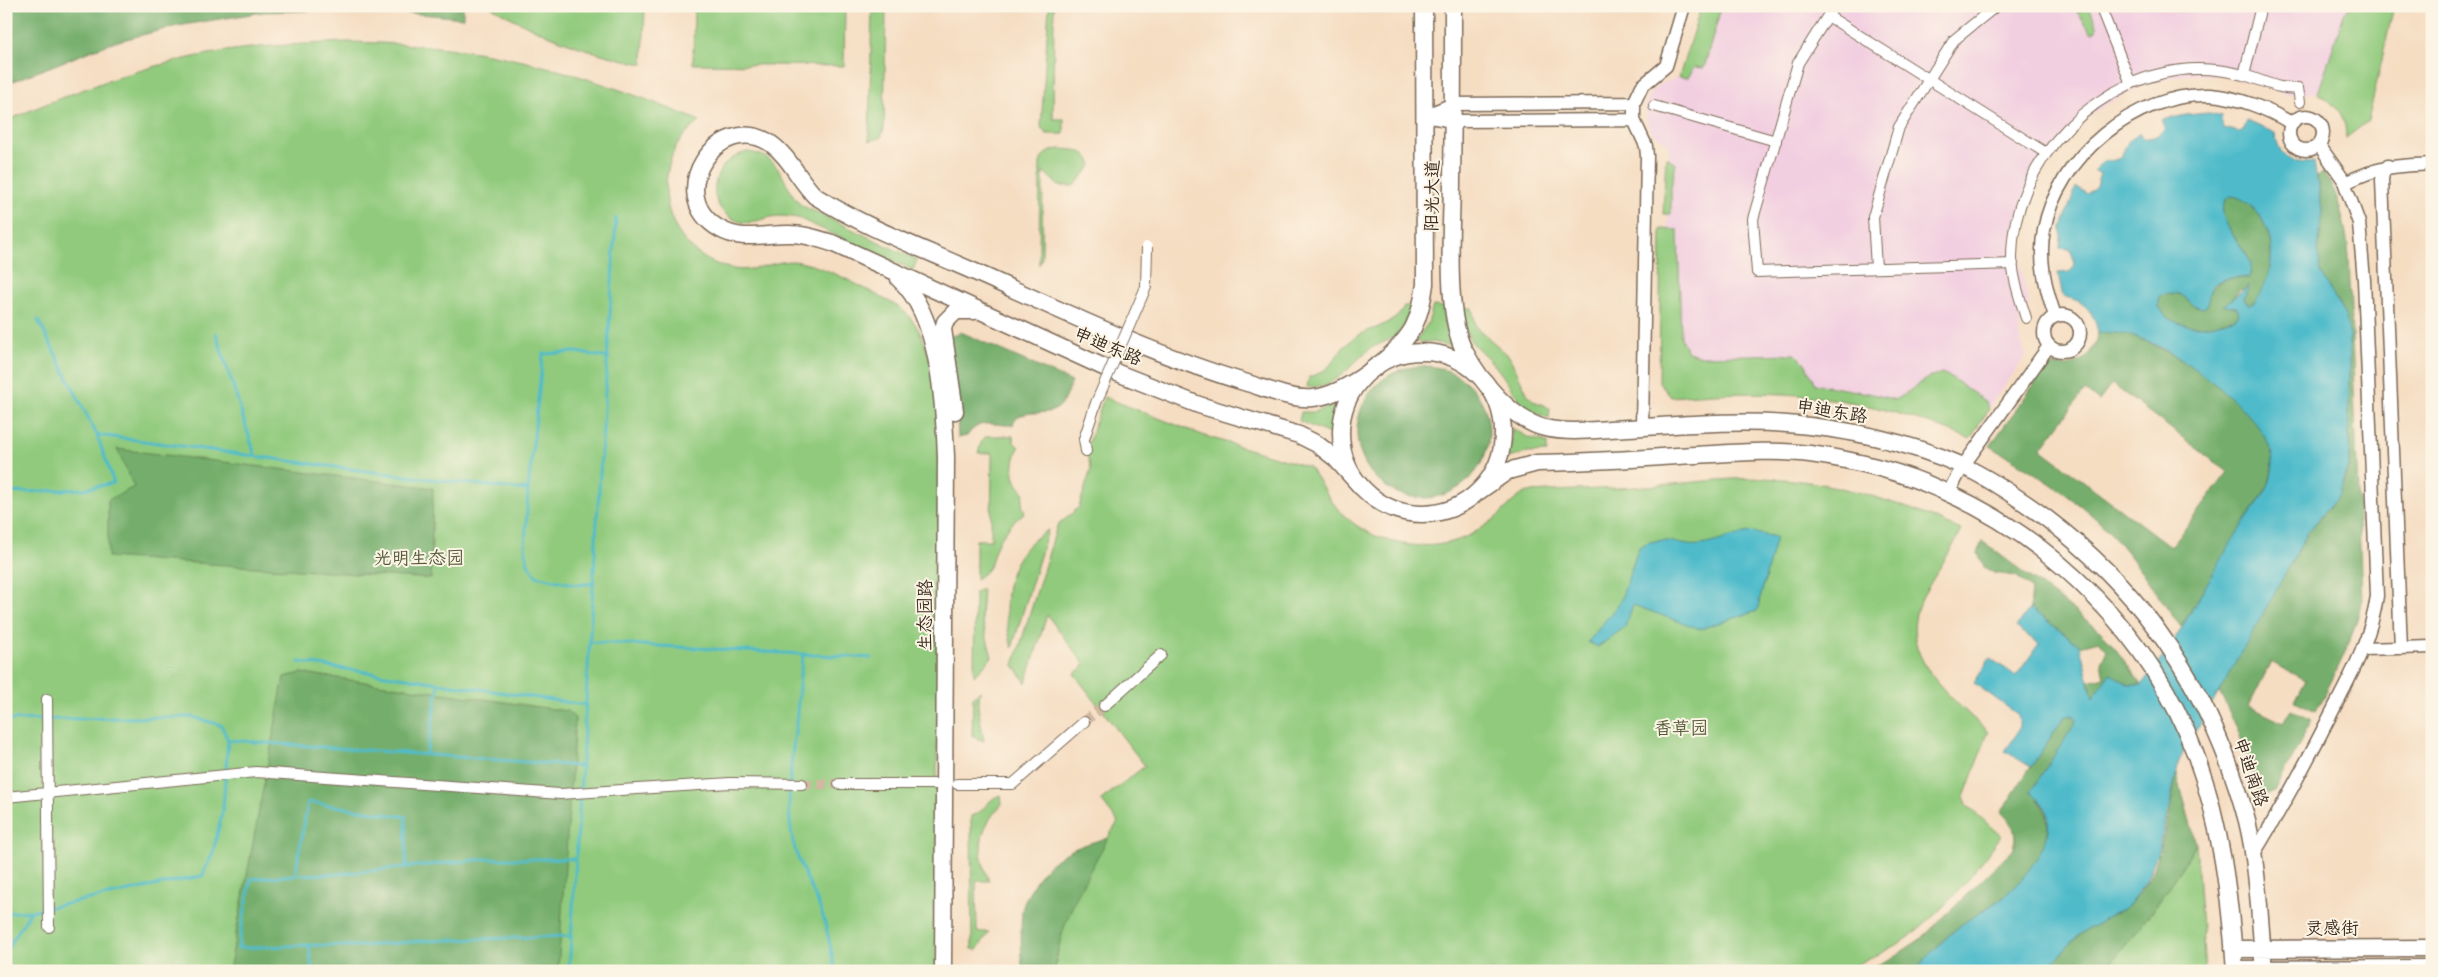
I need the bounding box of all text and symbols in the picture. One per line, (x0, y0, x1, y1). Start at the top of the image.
street label: 阳光大道 (1422, 160, 1446, 232)
street label: 申迪东路 (1070, 324, 1145, 372)
street label: 申迪东路 (1794, 396, 1869, 429)
park label: 光明生态园 (374, 549, 464, 571)
street label: 生态园路 (916, 579, 938, 651)
park label: 香草园 (1654, 719, 1708, 741)
street label: 申迪南路 (2227, 735, 2271, 810)
street label: 灵感街 (2305, 919, 2359, 941)

